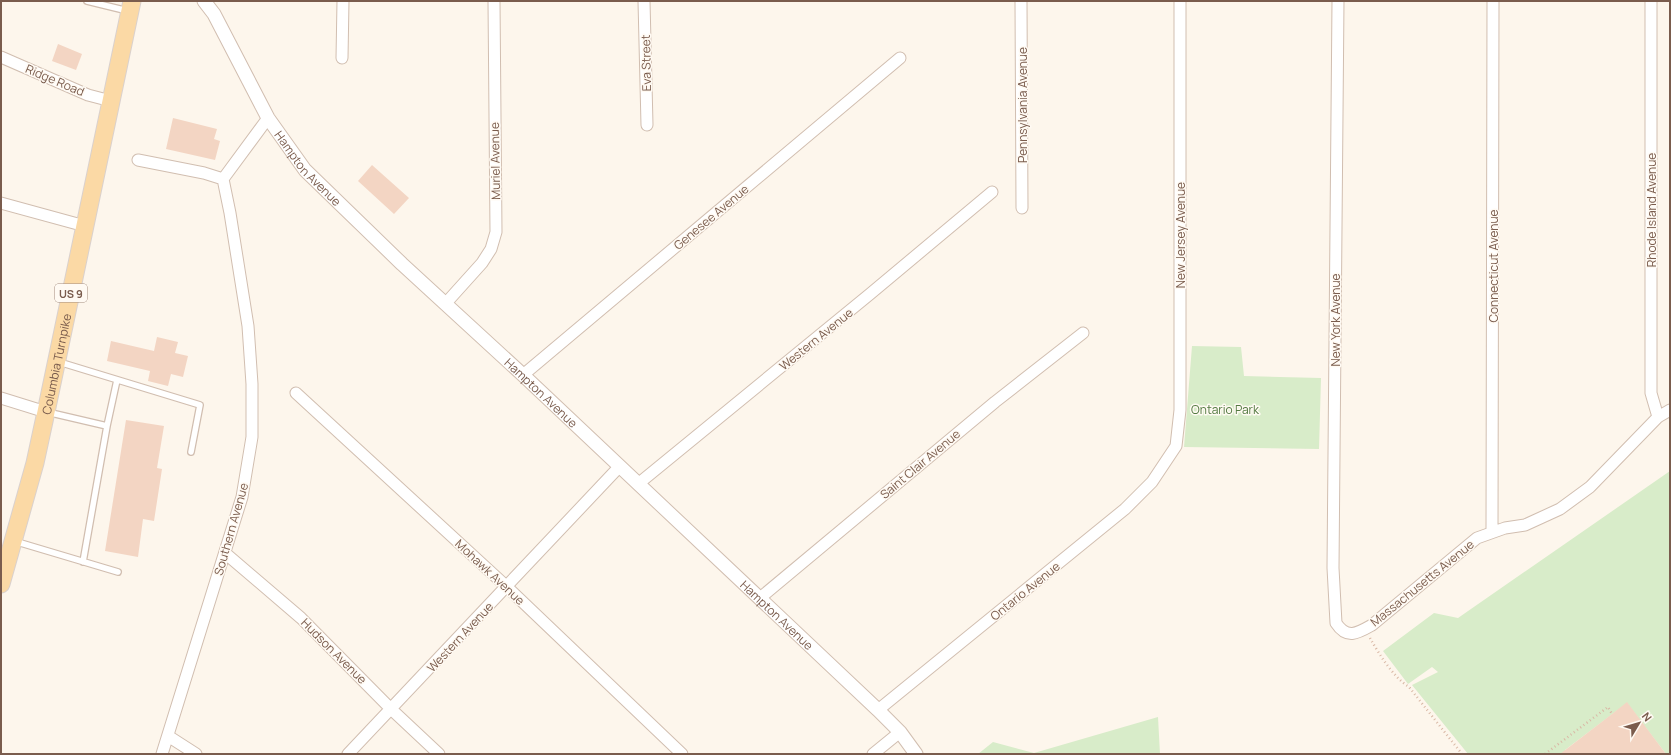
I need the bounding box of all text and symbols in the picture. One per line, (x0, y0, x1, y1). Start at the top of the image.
street label: Eva Street (637, 34, 655, 92)
street label: Pennsylvania Avenue (1014, 47, 1031, 163)
street label: Ridge Road (23, 60, 87, 100)
street label: Muriel Avenue (486, 122, 504, 200)
street label: Hampton Avenue (271, 127, 345, 209)
street label: Rhode Island Avenue (1643, 153, 1660, 267)
street label: Genesee Avenue (670, 181, 752, 253)
street label: New Jersey Avenue (1172, 182, 1189, 288)
street label: Connecticut Avenue (1485, 209, 1502, 323)
street label: New York Avenue (1327, 273, 1344, 367)
road number: US 9 (55, 284, 87, 302)
street label: Western Avenue (776, 304, 856, 374)
street label: Columbia Turnpike (37, 312, 75, 416)
street label: Hampton Avenue (501, 354, 582, 431)
park label: Ontario Park (1191, 401, 1260, 418)
street label: Saint Clair Avenue (876, 425, 964, 503)
street label: Southern Avenue (210, 481, 252, 577)
street label: Mohawk Avenue (452, 535, 528, 609)
street label: Massachusetts Avenue (1367, 536, 1477, 630)
street label: Ontario Avenue (987, 558, 1063, 624)
street label: Hampton Avenue (737, 576, 817, 653)
street label: Western Avenue (423, 598, 497, 676)
street label: Hudson Avenue (297, 614, 371, 688)
north arrow (1619, 703, 1659, 743)
text: N (1639, 709, 1656, 724)

